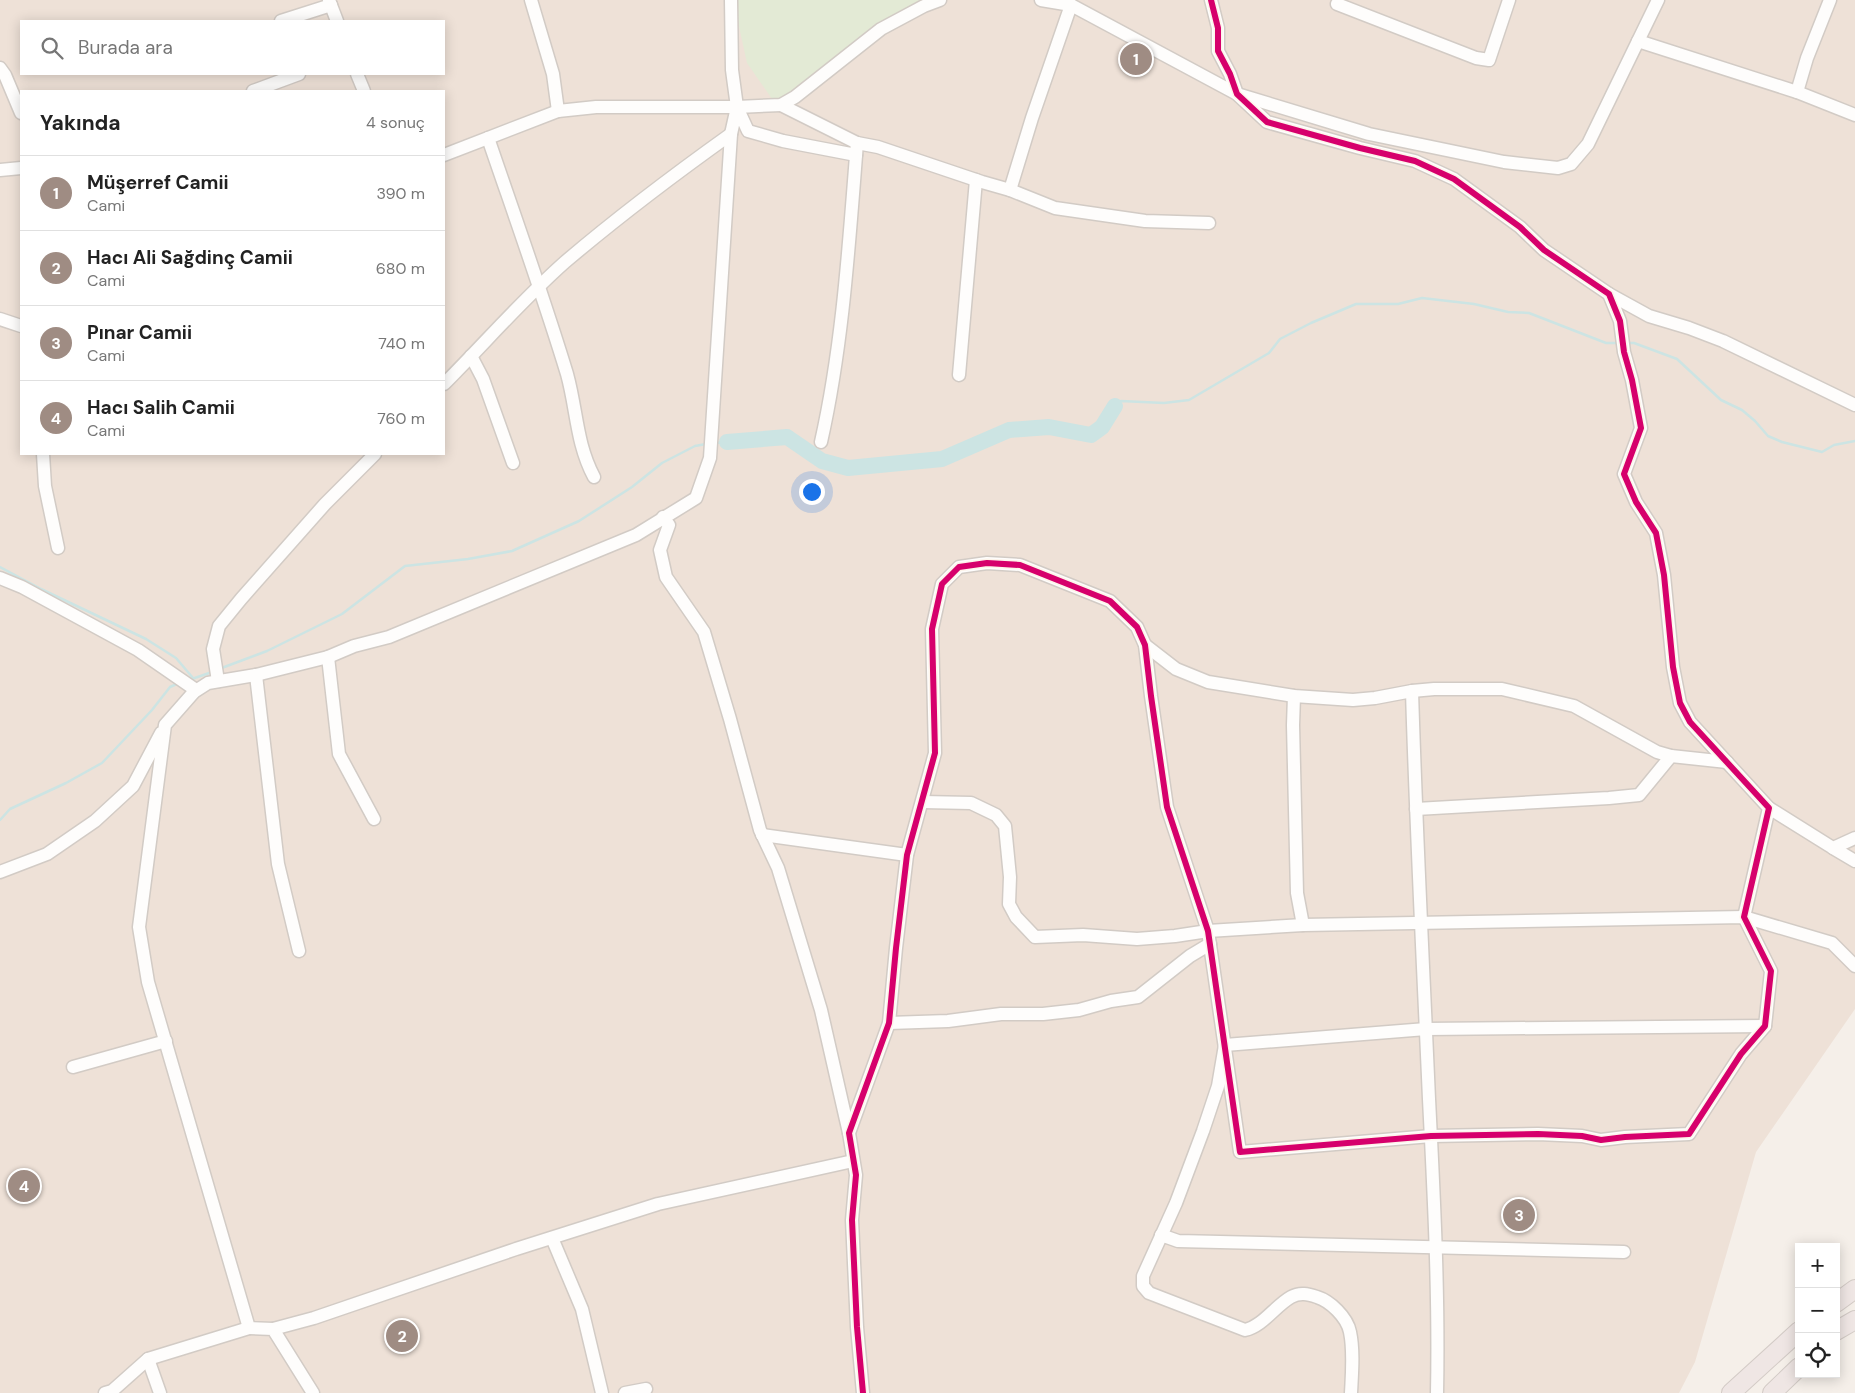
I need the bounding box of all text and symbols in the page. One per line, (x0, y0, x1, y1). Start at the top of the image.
search box (20, 20, 445, 75)
icon: search (38, 34, 66, 62)
text: Burada ara (78, 35, 173, 60)
pin: 1 (1120, 40, 1152, 78)
text: Yakında (40, 109, 121, 137)
text: 4 sonuç (366, 112, 425, 133)
text: Müşerref Camii (87, 170, 229, 195)
text: 1 (53, 183, 59, 204)
text: 390 m (377, 183, 425, 204)
text: Cami (87, 195, 125, 216)
text: Hacı Ali Sağdinç Camii (87, 245, 293, 270)
text: 2 (51, 258, 61, 279)
text: 680 m (376, 258, 425, 279)
text: Cami (87, 270, 125, 291)
text: Pınar Camii (87, 320, 192, 345)
text: 3 (51, 333, 61, 354)
text: 740 m (378, 333, 425, 354)
text: Cami (87, 345, 125, 366)
text: Hacı Salih Camii (87, 395, 235, 420)
text: 4 (51, 408, 61, 429)
text: 760 m (377, 408, 425, 429)
text: Cami (87, 420, 125, 441)
your location (799, 479, 825, 505)
pin: 4 (8, 1167, 40, 1205)
pin: 3 (1503, 1196, 1535, 1234)
map controls (1795, 1243, 1840, 1378)
button: + (1795, 1243, 1840, 1288)
button: − (1795, 1288, 1840, 1333)
pin: 2 (386, 1317, 418, 1355)
button: locate (1795, 1333, 1840, 1378)

